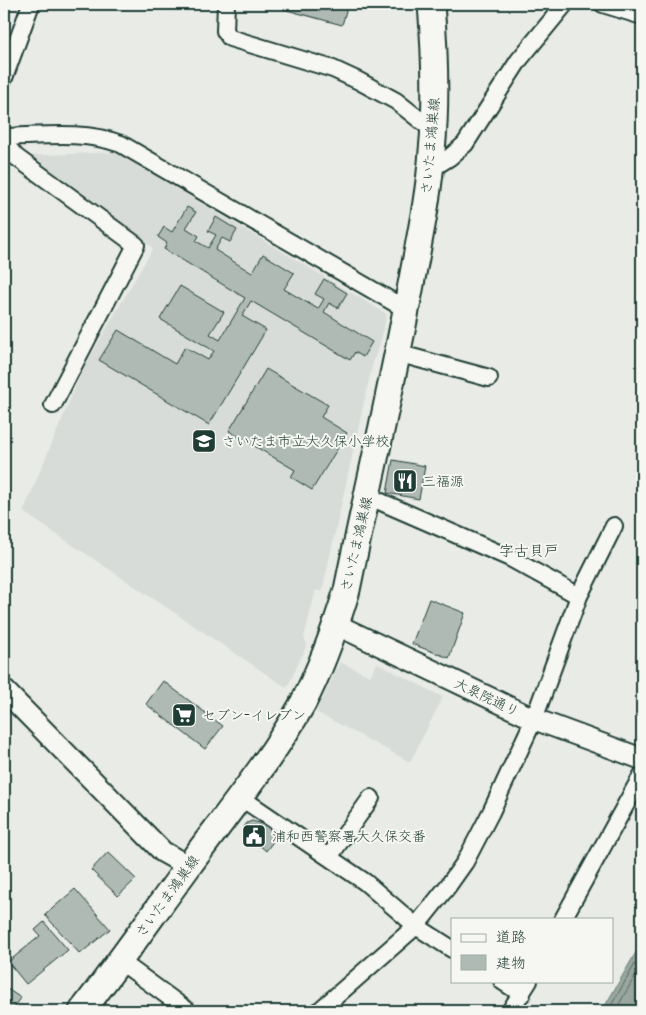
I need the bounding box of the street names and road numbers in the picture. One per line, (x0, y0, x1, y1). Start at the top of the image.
street label: さいたま鴻巣線 (416, 97, 443, 195)
street label: さいたま鴻巣線 (335, 494, 376, 594)
street label: 大泉院通り (452, 673, 523, 720)
street label: さいたま鴻巣線 (130, 851, 203, 941)

